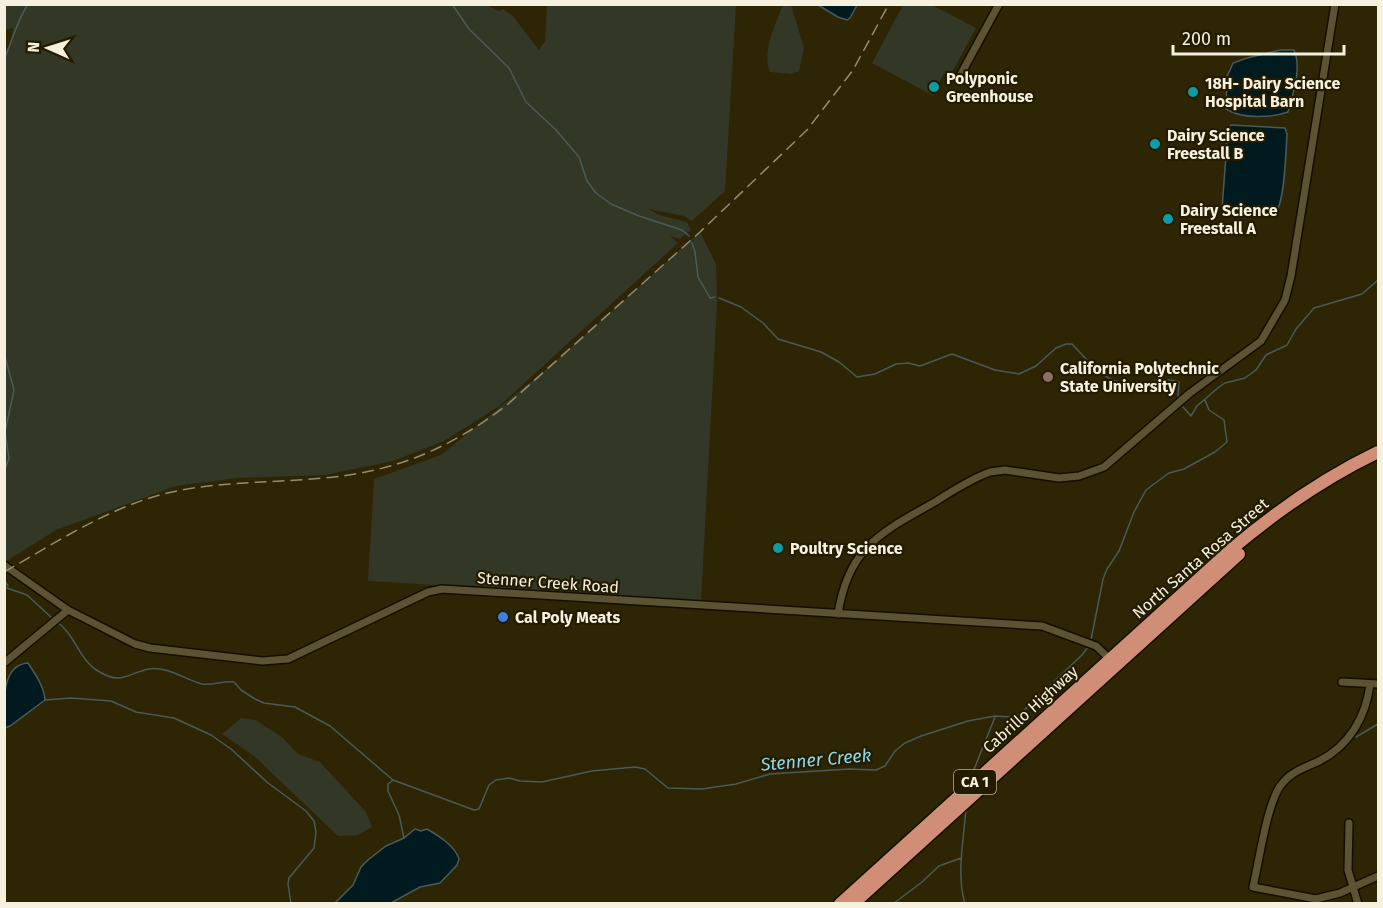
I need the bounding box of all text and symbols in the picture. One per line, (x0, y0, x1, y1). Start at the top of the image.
north arrow (18, 18, 78, 78)
scale bar (1173, 18, 1344, 56)
text: 200 m (1182, 28, 1231, 50)
text: N (24, 41, 43, 53)
place label: Polyponic Greenhouse (946, 69, 1034, 106)
place label: 18H- Dairy Science Hospital Barn (1205, 74, 1340, 111)
marker: Polyponic Greenhouse (927, 80, 941, 94)
marker: 18H- Dairy Science Hospital Barn (1186, 85, 1200, 99)
place label: Dairy Science Freestall B (1167, 126, 1265, 163)
marker: Dairy Science Freestall B (1148, 137, 1162, 151)
place label: Dairy Science Freestall A (1180, 201, 1278, 238)
marker: Dairy Science Freestall A (1161, 212, 1175, 226)
place label: California Polytechnic State University (1060, 359, 1219, 396)
marker: California Polytechnic State University (1041, 370, 1055, 384)
street label: North Santa Rosa Street (1129, 494, 1272, 623)
place label: Poultry Science (790, 539, 903, 558)
marker: Poultry Science (771, 541, 785, 555)
street label: Stenner Creek Road (476, 568, 619, 597)
place label: Cal Poly Meats (515, 608, 621, 627)
marker: Cal Poly Meats (496, 610, 510, 624)
street label: Cabrillo Highway (979, 662, 1082, 757)
water label: Stenner Creek (759, 744, 872, 776)
road number: CA 1 (954, 770, 996, 794)

